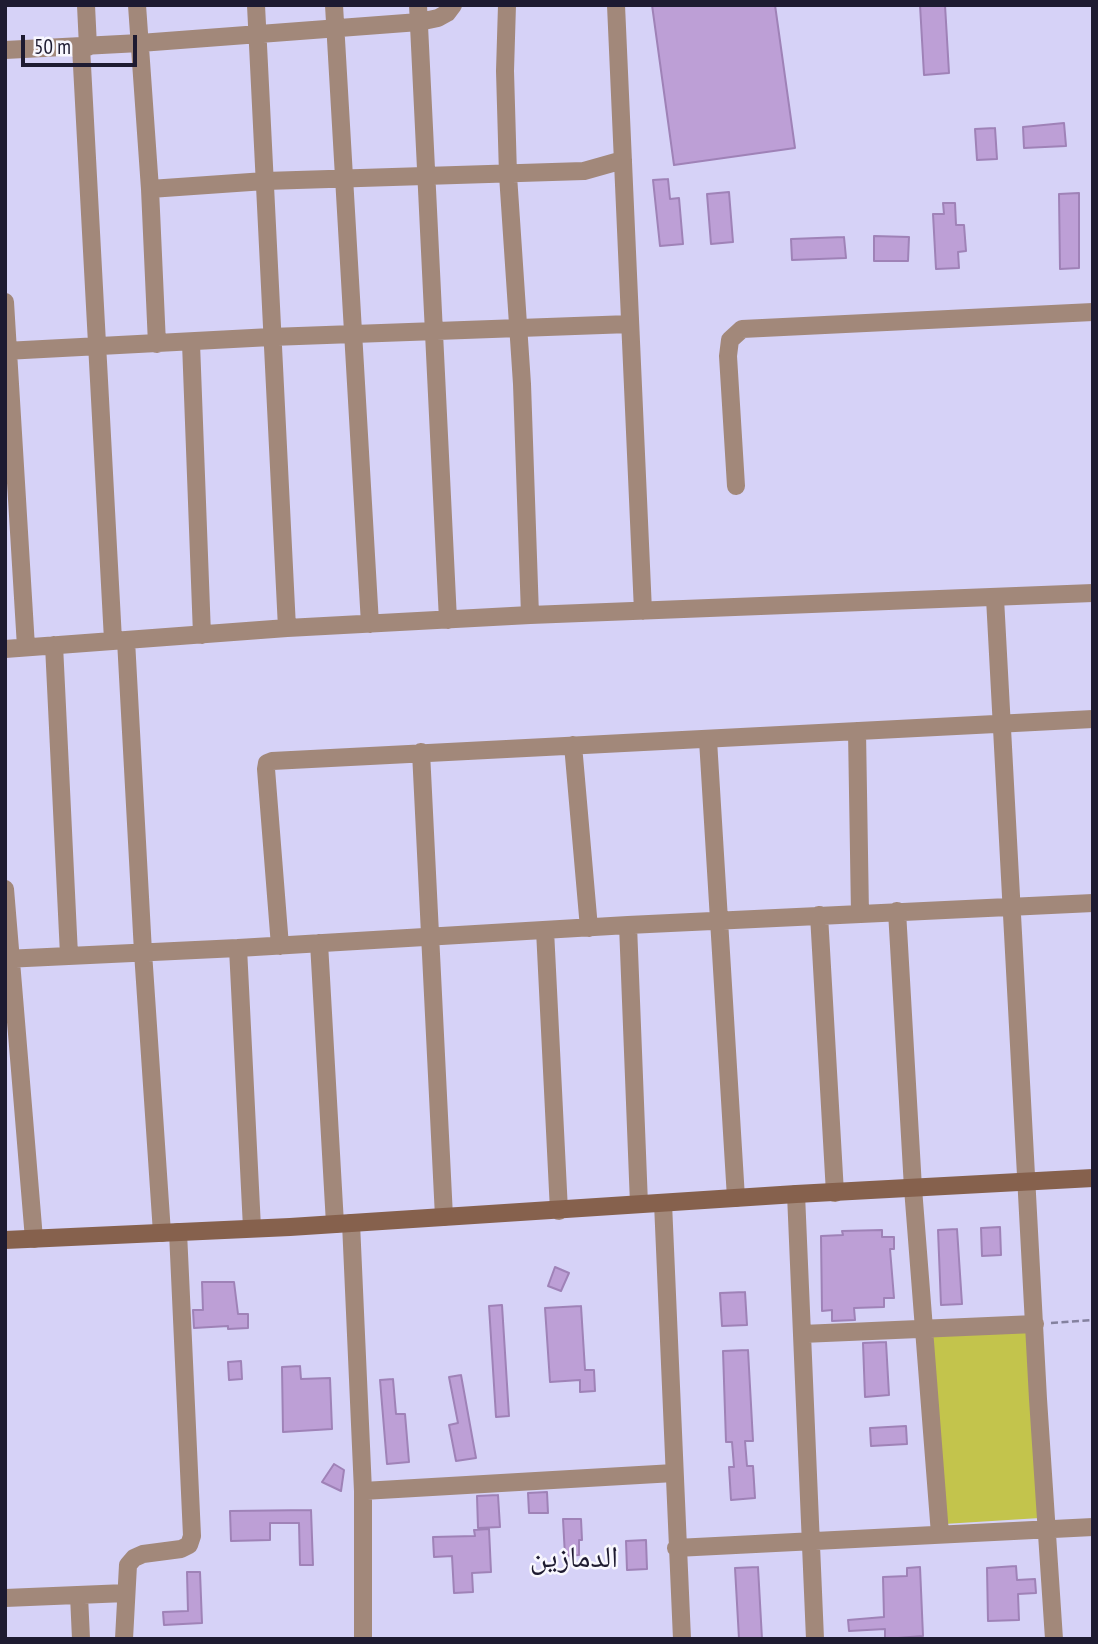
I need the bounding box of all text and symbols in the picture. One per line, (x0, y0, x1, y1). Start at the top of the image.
scale bar (24, 21, 140, 65)
text: 50 m (34, 33, 71, 60)
district label: الدمازين (530, 1540, 618, 1576)

